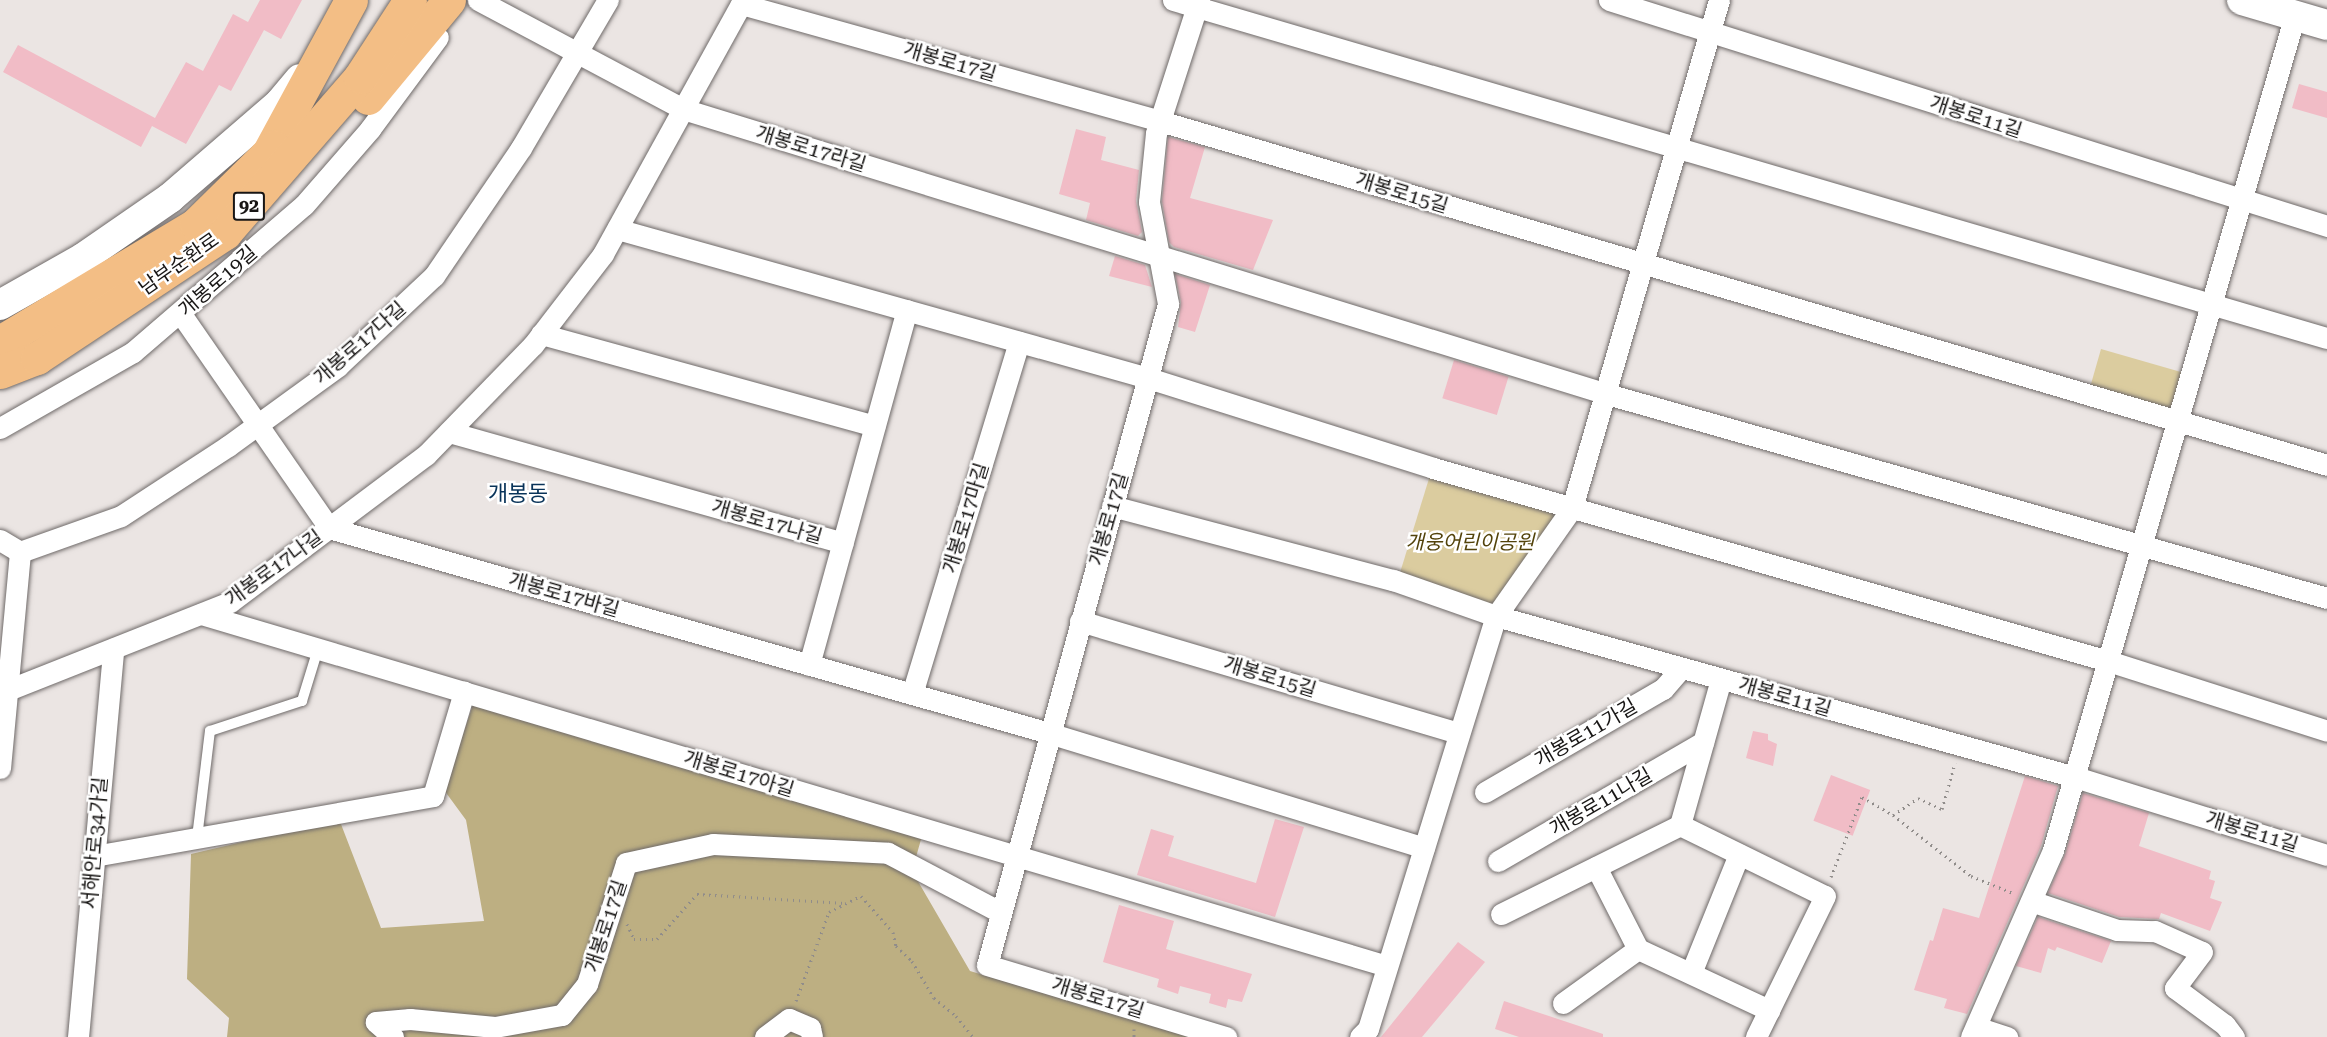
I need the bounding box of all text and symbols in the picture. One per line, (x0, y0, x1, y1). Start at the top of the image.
street label: 개봉로17길 (901, 37, 999, 87)
street label: 개봉로11길 (1927, 91, 2025, 143)
street label: 개봉로17라길 (753, 121, 869, 177)
street label: 개봉로15길 (1353, 167, 1451, 219)
road number: 92 (232, 191, 266, 221)
street label: 남부순환로 (134, 228, 224, 300)
street label: 개봉로19길 (174, 240, 262, 322)
street label: 개봉로17다길 (309, 296, 411, 390)
street label: 개봉로17마길 (938, 460, 994, 576)
street label: 개봉로17길 (1084, 470, 1134, 568)
district label: 개봉동 (488, 481, 548, 507)
street label: 개봉로17나길 (709, 495, 825, 549)
street label: 개봉로17나길 (221, 525, 327, 611)
park label: 개웅어린이공원 (1406, 530, 1534, 554)
street label: 개봉로17바길 (506, 568, 622, 622)
street label: 개봉로15길 (1221, 651, 1319, 703)
street label: 개봉로11길 (1736, 672, 1834, 722)
street label: 개봉로11가길 (1530, 694, 1642, 772)
street label: 개봉로17아길 (681, 746, 797, 802)
street label: 개봉로11나길 (1545, 763, 1657, 841)
street label: 서해안로34가길 (77, 776, 113, 910)
street label: 개봉로11길 (2203, 806, 2301, 858)
street label: 개봉로17길 (580, 877, 632, 975)
street label: 개봉로17길 (1049, 972, 1147, 1024)

